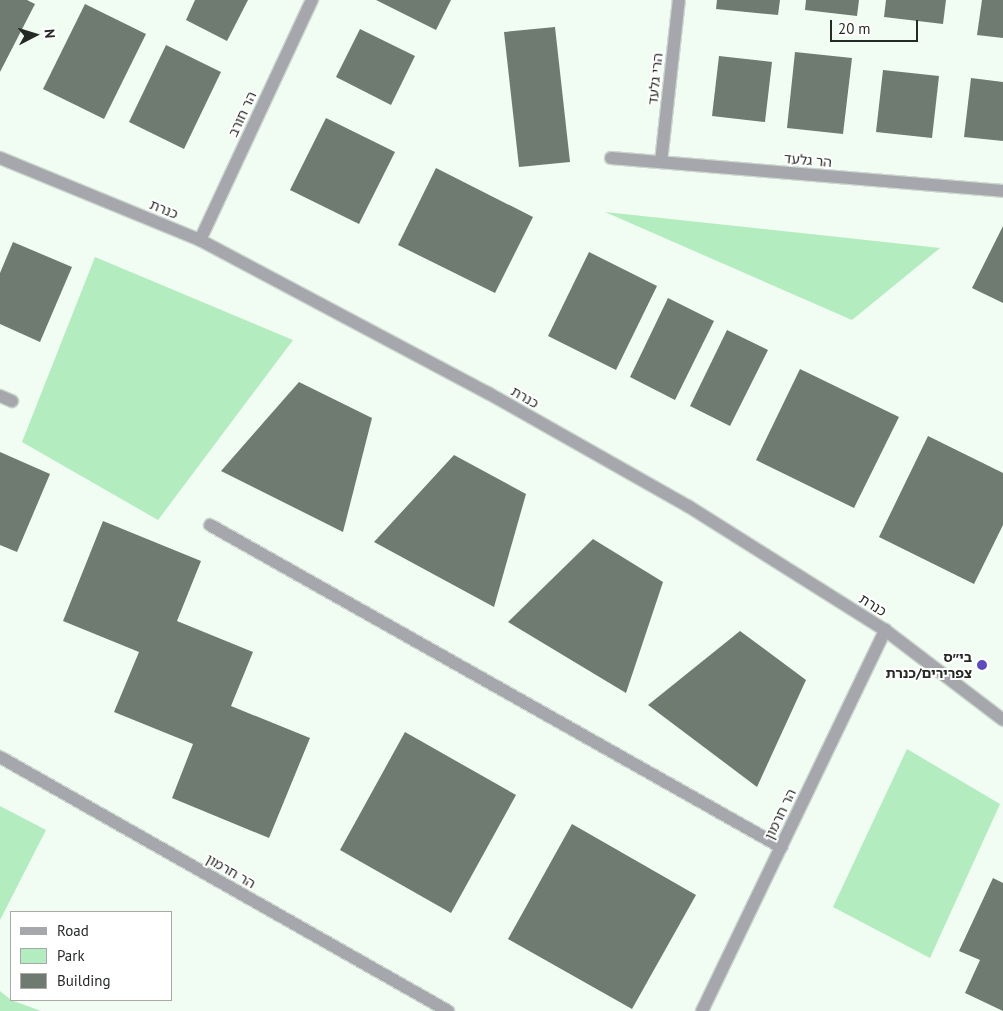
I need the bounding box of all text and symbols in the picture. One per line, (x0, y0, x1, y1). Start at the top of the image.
north arrow (10, 10, 60, 60)
scale bar (833, 10, 920, 42)
text: 20 m (838, 19, 871, 38)
text: N (41, 28, 59, 39)
street label: הרי גלעד (644, 52, 666, 106)
street label: הר חורב (224, 89, 260, 139)
street label: הר גלעד (783, 150, 833, 170)
street label: כנרת (147, 196, 181, 222)
street label: כנרת (508, 382, 542, 412)
street label: כנרת (856, 590, 890, 620)
place label: בי״ס צפרירים/כנרת (886, 649, 972, 682)
marker: בי״ס צפרירים/כנרת (976, 659, 988, 671)
street label: הר חרמון (761, 786, 799, 842)
street label: הר חרמון (203, 850, 259, 892)
legend (10, 911, 172, 1001)
text: Road (57, 921, 89, 940)
text: Park (57, 946, 85, 965)
text: Building (57, 971, 111, 990)

